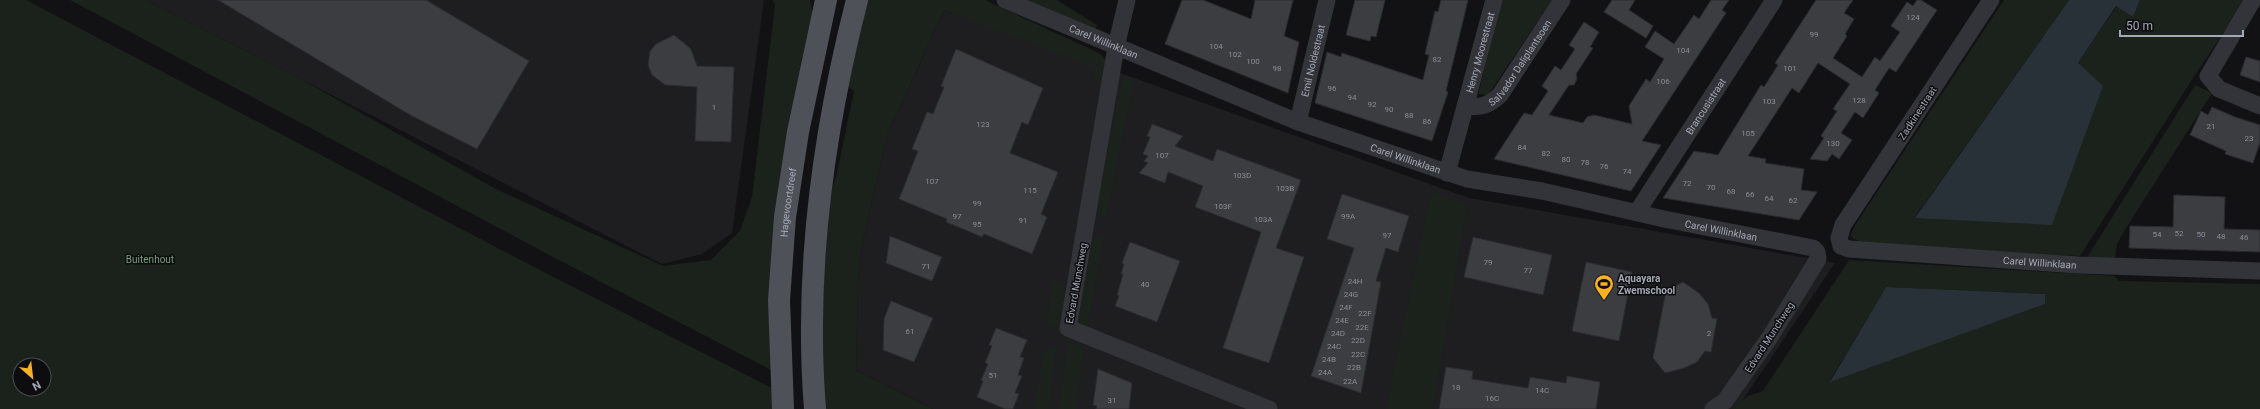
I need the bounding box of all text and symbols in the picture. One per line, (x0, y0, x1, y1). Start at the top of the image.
street label: Henry Moorestraat (1464, 11, 1496, 94)
scale bar (2120, 12, 2243, 38)
house number: 124 (1906, 13, 1920, 22)
street label: Salvador Daliplantsoen (1487, 18, 1554, 108)
text: 50 m (2126, 19, 2153, 33)
street label: Carel Willinklaan (1067, 22, 1140, 61)
street label: Emil Noldestraat (1299, 24, 1327, 98)
house number: 99 (1810, 30, 1819, 39)
house number: 104 (1209, 42, 1223, 51)
house number: 104 (1676, 46, 1690, 55)
house number: 102 (1228, 50, 1242, 59)
house number: 82 (1433, 55, 1442, 64)
house number: 100 (1246, 57, 1260, 66)
house number: 98 (1273, 64, 1282, 73)
house number: 101 (1783, 64, 1797, 73)
street label: Brancusistraat (1684, 76, 1728, 137)
house number: 106 (1656, 77, 1670, 86)
house number: 96 (1328, 84, 1337, 93)
street label: Zadkinestraat (1896, 85, 1939, 142)
house number: 94 (1348, 93, 1357, 102)
house number: 128 (1852, 96, 1866, 105)
house number: 103 (1762, 97, 1776, 106)
house number: 92 (1368, 100, 1377, 109)
house number: 1 (712, 103, 716, 112)
house number: 90 (1385, 105, 1394, 114)
house number: 88 (1405, 111, 1414, 120)
house number: 86 (1423, 117, 1432, 126)
house number: 123 (976, 120, 990, 129)
house number: 21 (2207, 122, 2216, 131)
house number: 105 (1741, 129, 1755, 138)
house number: 23 (2245, 134, 2254, 143)
house number: 130 (1826, 139, 1840, 148)
street label: Carel Willinklaan (1369, 142, 1442, 176)
house number: 84 (1518, 143, 1527, 152)
house number: 82 (1542, 149, 1551, 158)
house number: 107 (1155, 151, 1169, 160)
house number: 80 (1562, 155, 1571, 164)
house number: 78 (1581, 158, 1590, 167)
house number: 76 (1600, 162, 1609, 171)
street label: Hagevoortdreef (779, 167, 798, 237)
house number: 74 (1623, 167, 1632, 176)
house number: 103D (1233, 171, 1251, 180)
house number: 107 (925, 177, 939, 186)
house number: 72 (1683, 179, 1692, 188)
house number: 70 (1707, 183, 1716, 192)
house number: 103B (1276, 184, 1294, 193)
house number: 115 (1023, 186, 1037, 195)
house number: 68 (1727, 187, 1736, 196)
house number: 66 (1746, 190, 1755, 199)
house number: 64 (1765, 194, 1774, 203)
house number: 62 (1789, 196, 1798, 205)
house number: 99 (973, 199, 982, 208)
house number: 103F (1214, 202, 1233, 211)
house number: 97 (953, 212, 962, 221)
house number: 99A (1341, 212, 1356, 221)
house number: 103A (1254, 215, 1273, 224)
house number: 91 (1019, 216, 1028, 225)
street label: Carel Willinklaan (1684, 218, 1758, 243)
house number: 95 (973, 220, 982, 229)
house number: 52 (2175, 229, 2184, 238)
house number: 54 (2153, 230, 2162, 239)
house number: 50 (2197, 230, 2206, 239)
house number: 97 (1383, 231, 1392, 240)
house number: 48 (2217, 232, 2226, 241)
house number: 46 (2240, 233, 2249, 242)
street label: Edvard Munchweg (1064, 242, 1089, 324)
park label: Buitenhout (126, 254, 174, 265)
street label: Carel Willinklaan (2003, 255, 2077, 271)
house number: 79 (1484, 258, 1493, 267)
house number: 71 (922, 262, 931, 271)
house number: 77 (1524, 266, 1533, 275)
sports icon: Aquayara Zwemschool (1593, 273, 1615, 301)
place label: Aquayara Zwemschool (1618, 273, 1676, 296)
house number: 24H (1348, 277, 1363, 286)
house number: 40 (1141, 280, 1150, 289)
house number: 24G (1344, 290, 1358, 299)
street label: Edvard Munchweg (1743, 300, 1796, 375)
house number: 24F (1339, 303, 1353, 312)
house number: 22F (1358, 309, 1372, 318)
house number: 24E (1335, 316, 1349, 325)
house number: 22E (1355, 323, 1369, 332)
house number: 61 (906, 327, 915, 336)
house number: 24D (1331, 329, 1345, 338)
house number: 2 (1707, 329, 1712, 338)
house number: 22D (1351, 336, 1365, 345)
house number: 24C (1327, 342, 1341, 351)
house number: 22C (1351, 350, 1365, 359)
house number: 24B (1322, 355, 1336, 364)
north arrow (12, 357, 52, 397)
house number: 22B (1347, 363, 1361, 372)
house number: 24A (1318, 368, 1333, 377)
house number: 51 (989, 371, 998, 380)
house number: 22A (1343, 377, 1358, 386)
text: N (30, 378, 43, 393)
house number: 18 (1452, 383, 1461, 392)
house number: 14C (1535, 386, 1549, 395)
house number: 16C (1485, 394, 1499, 403)
house number: 31 (1108, 396, 1117, 405)

